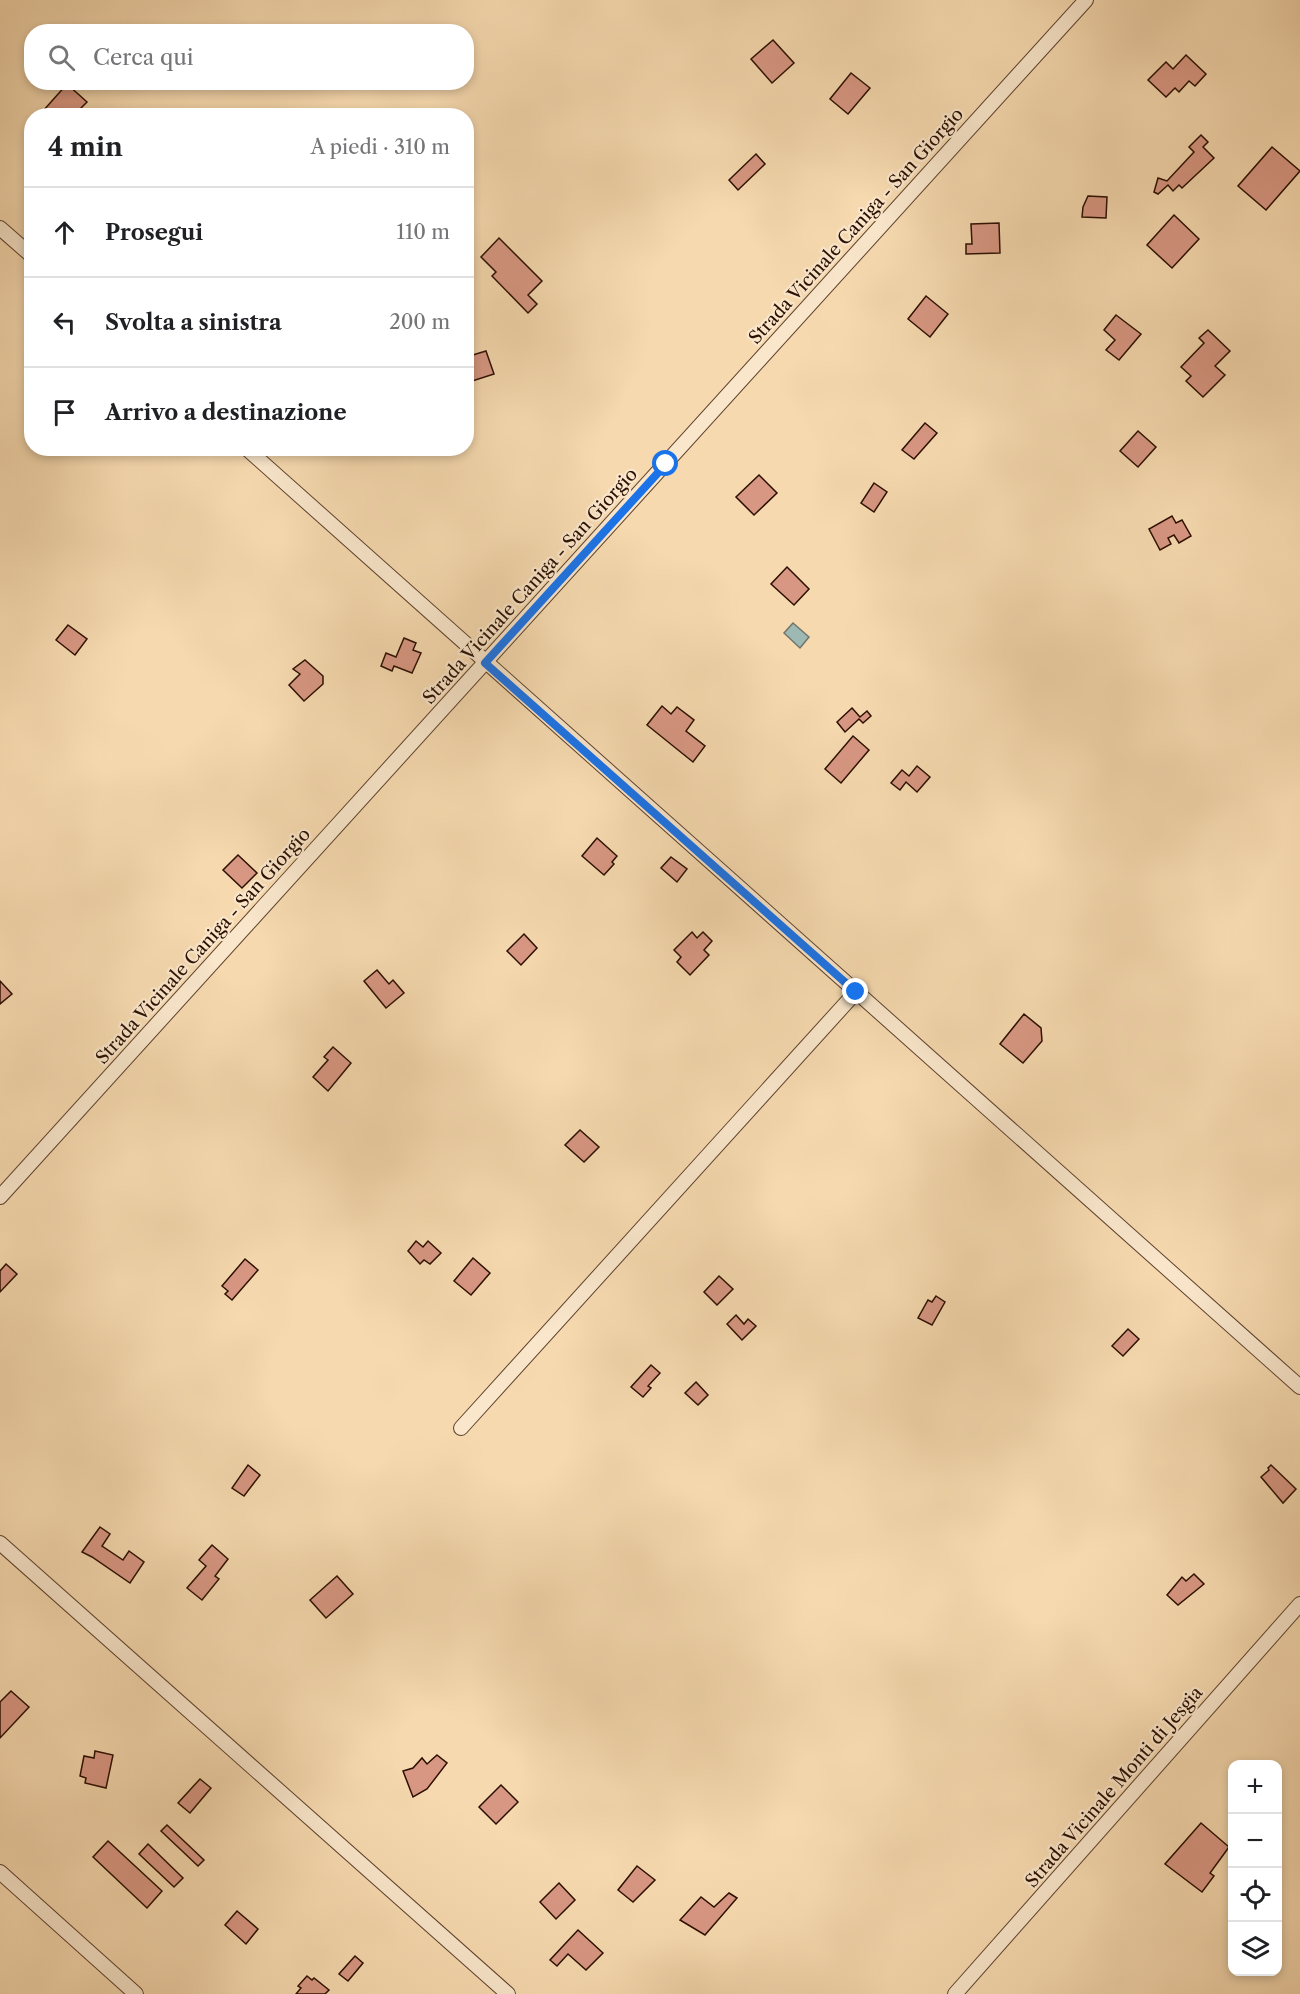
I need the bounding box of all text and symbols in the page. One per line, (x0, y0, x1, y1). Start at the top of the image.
search box (24, 24, 474, 90)
icon: search (45, 41, 78, 74)
text: Cerca qui (93, 44, 194, 71)
street label: Strada Vicinale Caniga - San Giorgio (744, 103, 968, 349)
text: 4 min (48, 131, 123, 163)
text: A piedi · 310 m (310, 135, 450, 159)
icon: ahead (48, 216, 81, 249)
text: Prosegui (105, 219, 203, 246)
text: 110 m (397, 220, 450, 244)
icon: left (48, 306, 81, 339)
text: Svolta a sinistra (105, 309, 282, 336)
text: 200 m (389, 310, 450, 334)
icon: arrive (48, 396, 81, 429)
text: Arrivo a destinazione (105, 399, 347, 426)
route start (652, 450, 678, 476)
street label: Strada Vicinale Caniga - San Giorgio (418, 463, 642, 709)
street label: Strada Vicinale Caniga - San Giorgio (91, 823, 315, 1069)
route end (842, 978, 868, 1004)
street label: Strada Vicinale Monti di Jesgia (1021, 1682, 1208, 1892)
map controls (1228, 1760, 1282, 1976)
button: + (1228, 1760, 1282, 1814)
button: − (1228, 1814, 1282, 1868)
button: locate (1228, 1868, 1282, 1922)
button: layers (1228, 1922, 1282, 1976)

